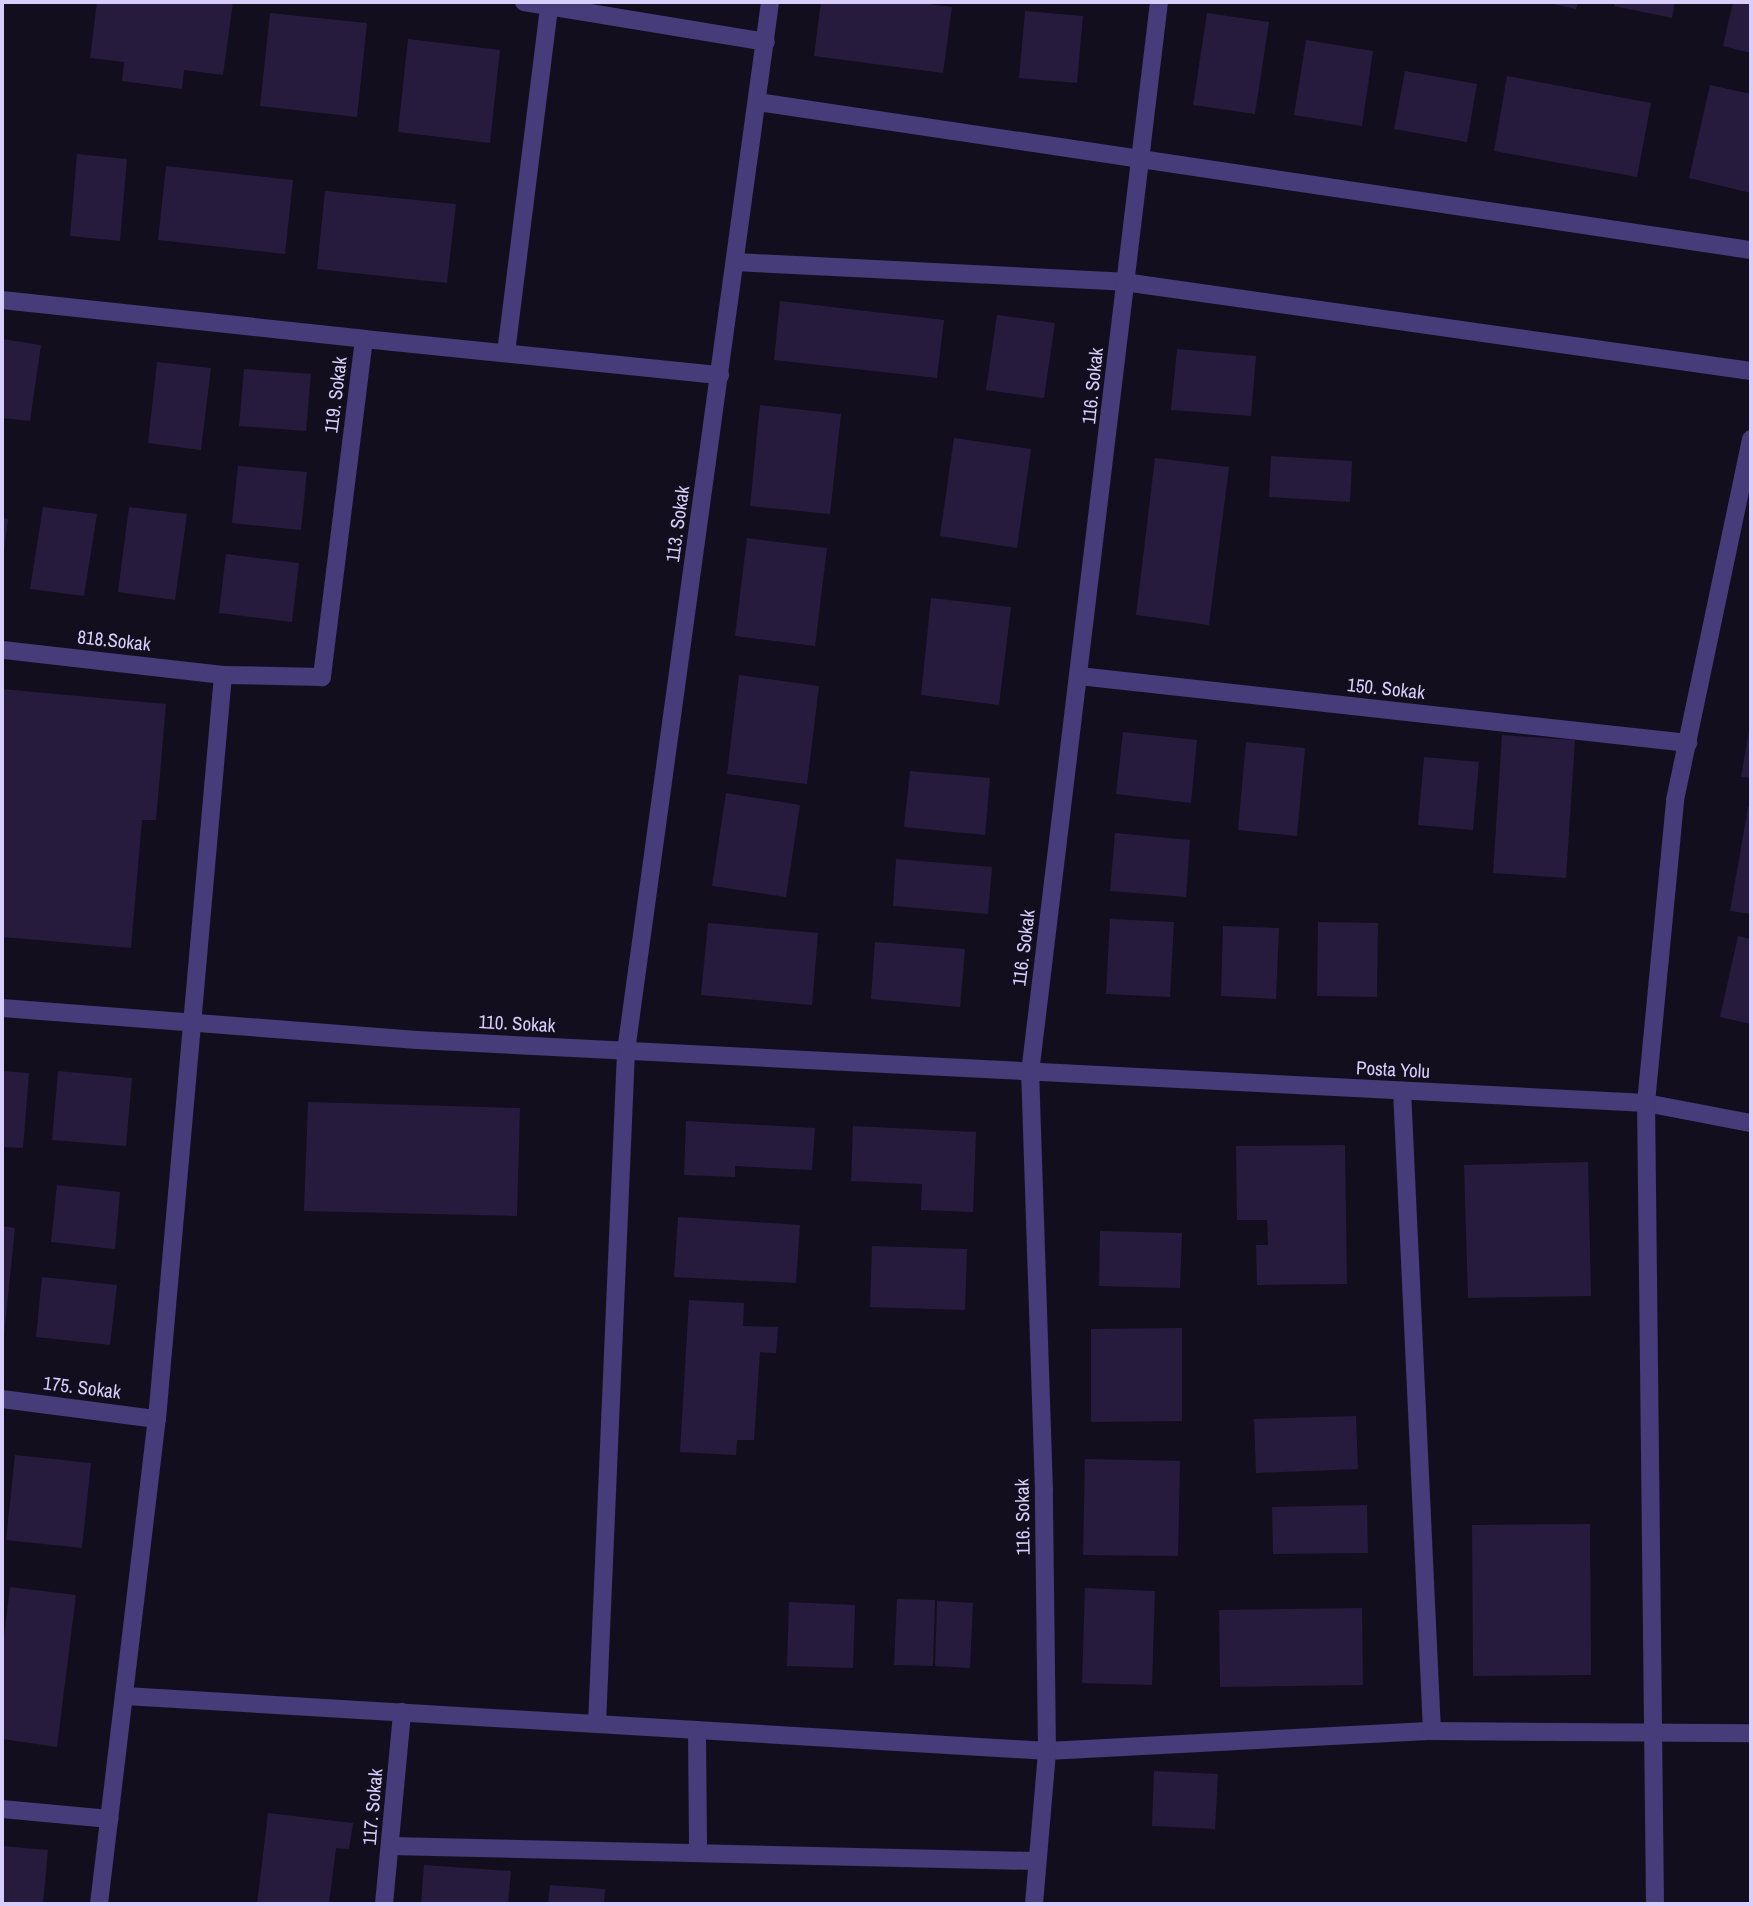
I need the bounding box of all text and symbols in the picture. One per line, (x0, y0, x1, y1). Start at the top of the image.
street label: 116. Sokak (1078, 347, 1108, 425)
street label: 119. Sokak (320, 355, 352, 435)
street label: 113. Sokak (661, 484, 695, 564)
street label: 818.Sokak (76, 626, 152, 656)
street label: 150. Sokak (1346, 674, 1426, 704)
street label: 116. Sokak (1008, 908, 1040, 988)
street label: 110. Sokak (478, 1011, 556, 1037)
street label: Posta Yolu (1355, 1057, 1431, 1083)
street label: 175. Sokak (42, 1372, 122, 1404)
street label: 116. Sokak (1011, 1478, 1035, 1556)
street label: 117. Sokak (358, 1768, 388, 1846)

